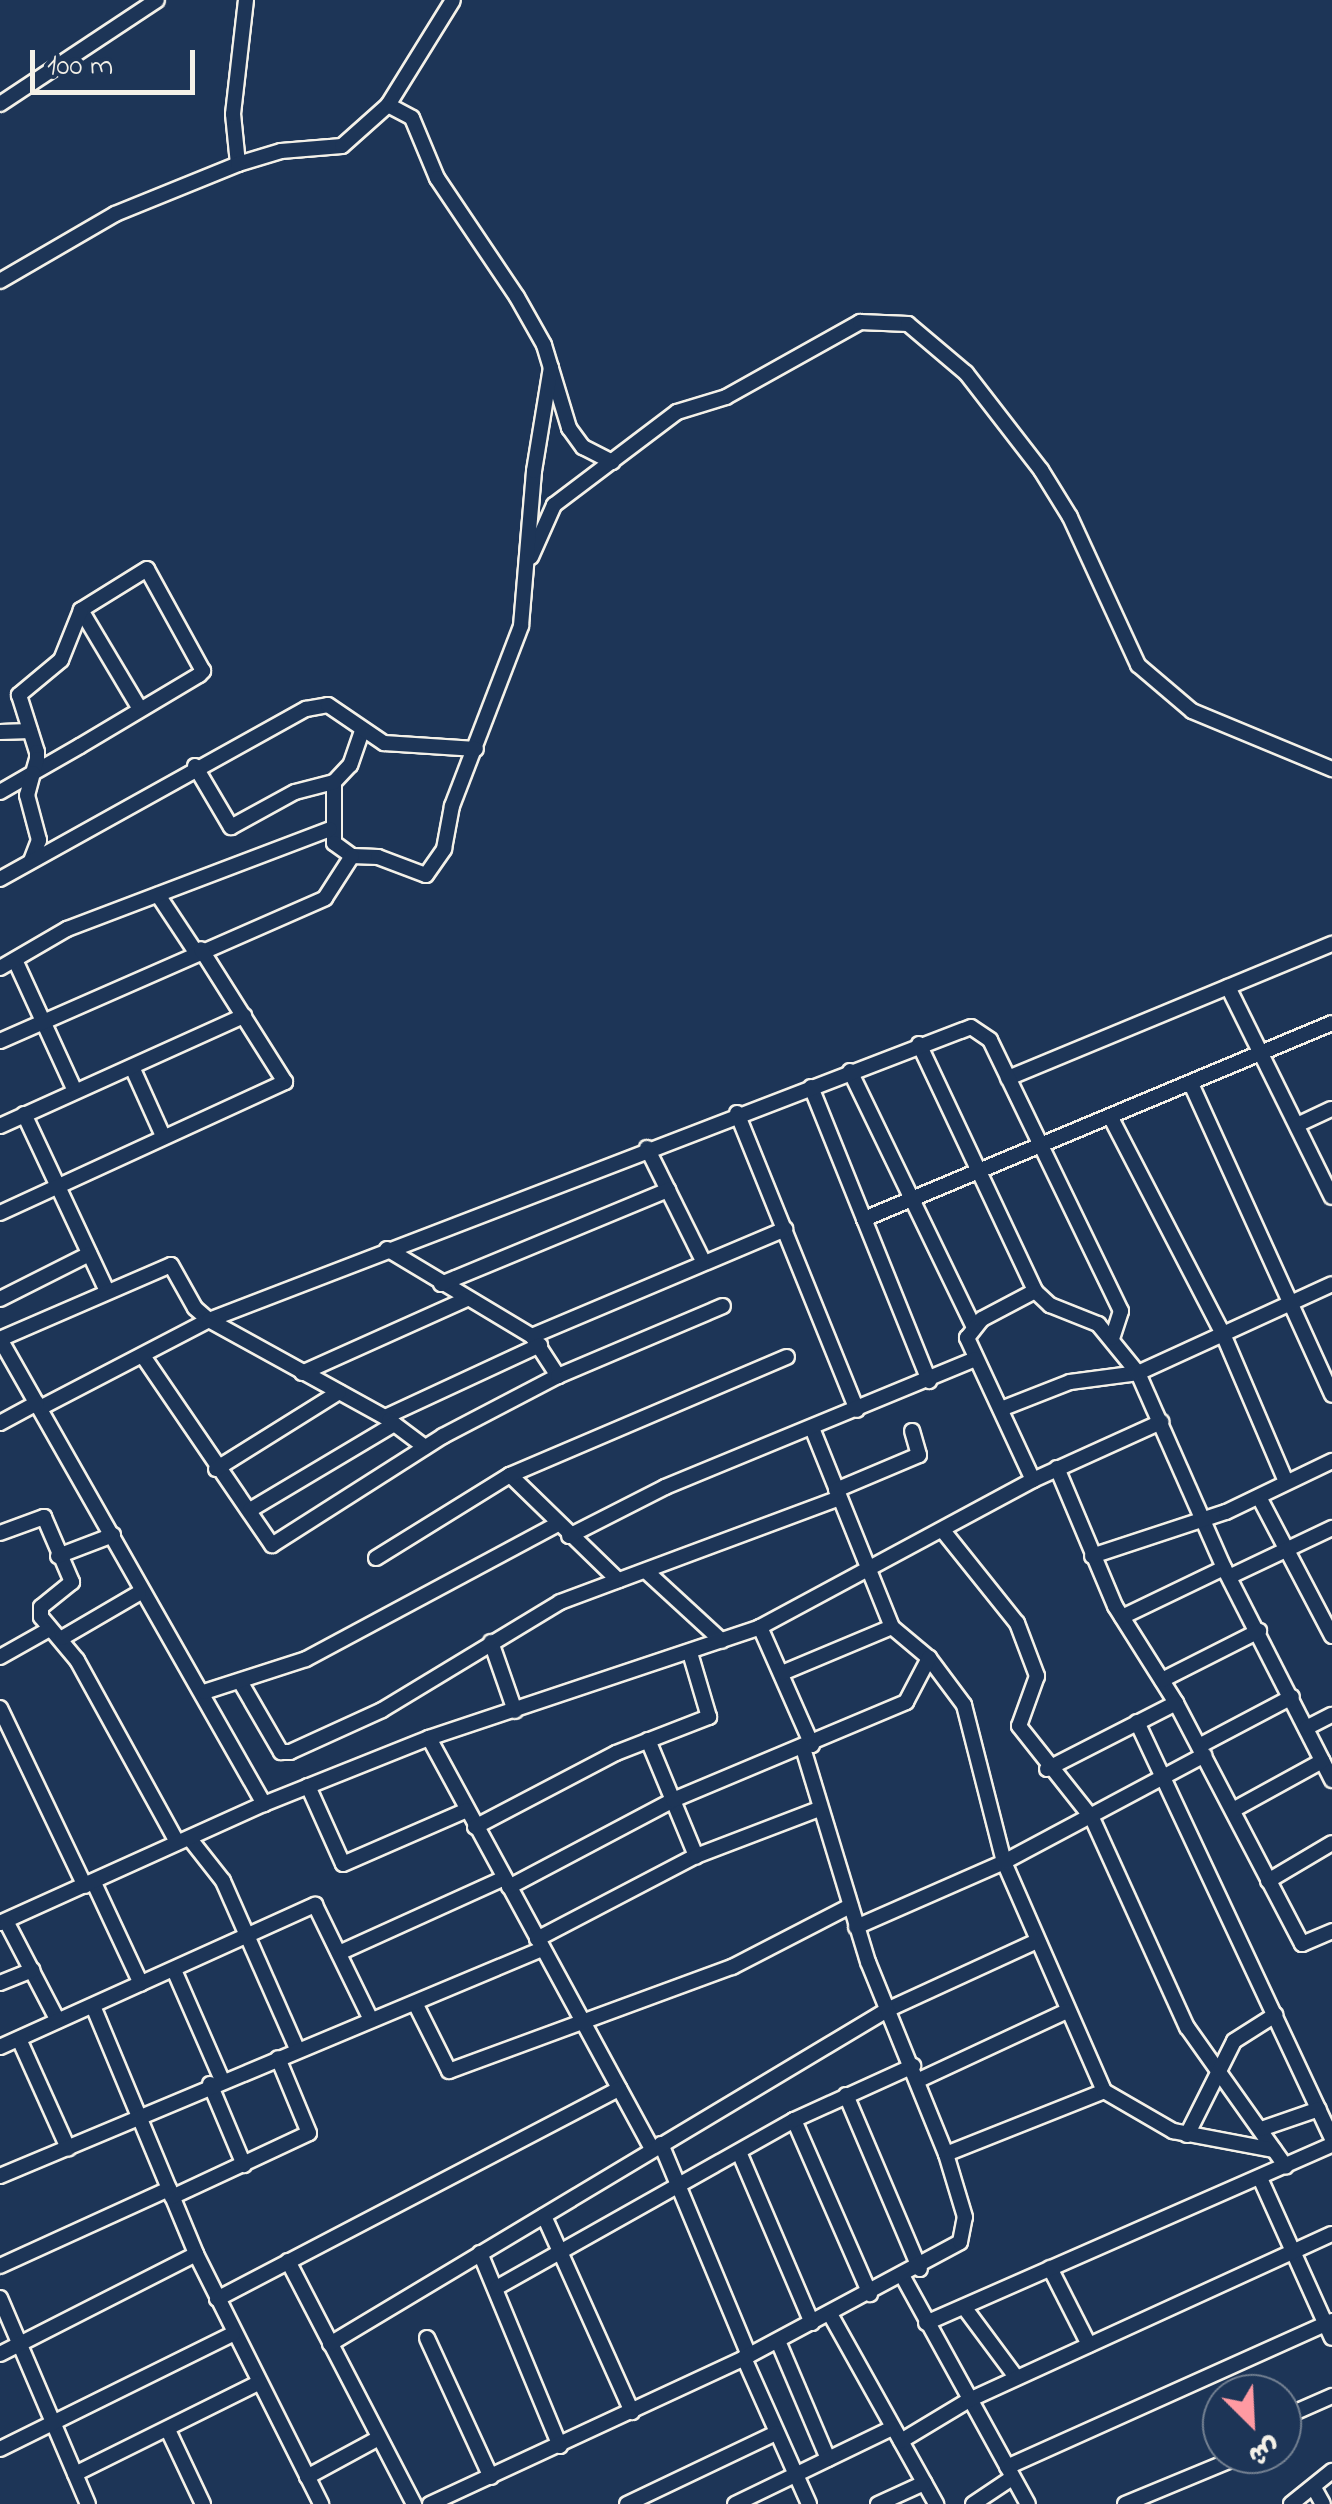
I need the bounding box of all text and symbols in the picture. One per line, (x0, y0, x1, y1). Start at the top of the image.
scale bar (35, 30, 200, 92)
text: 100 m (47, 45, 113, 89)
north arrow (1202, 2374, 1302, 2474)
text: ش (1241, 2425, 1286, 2475)

